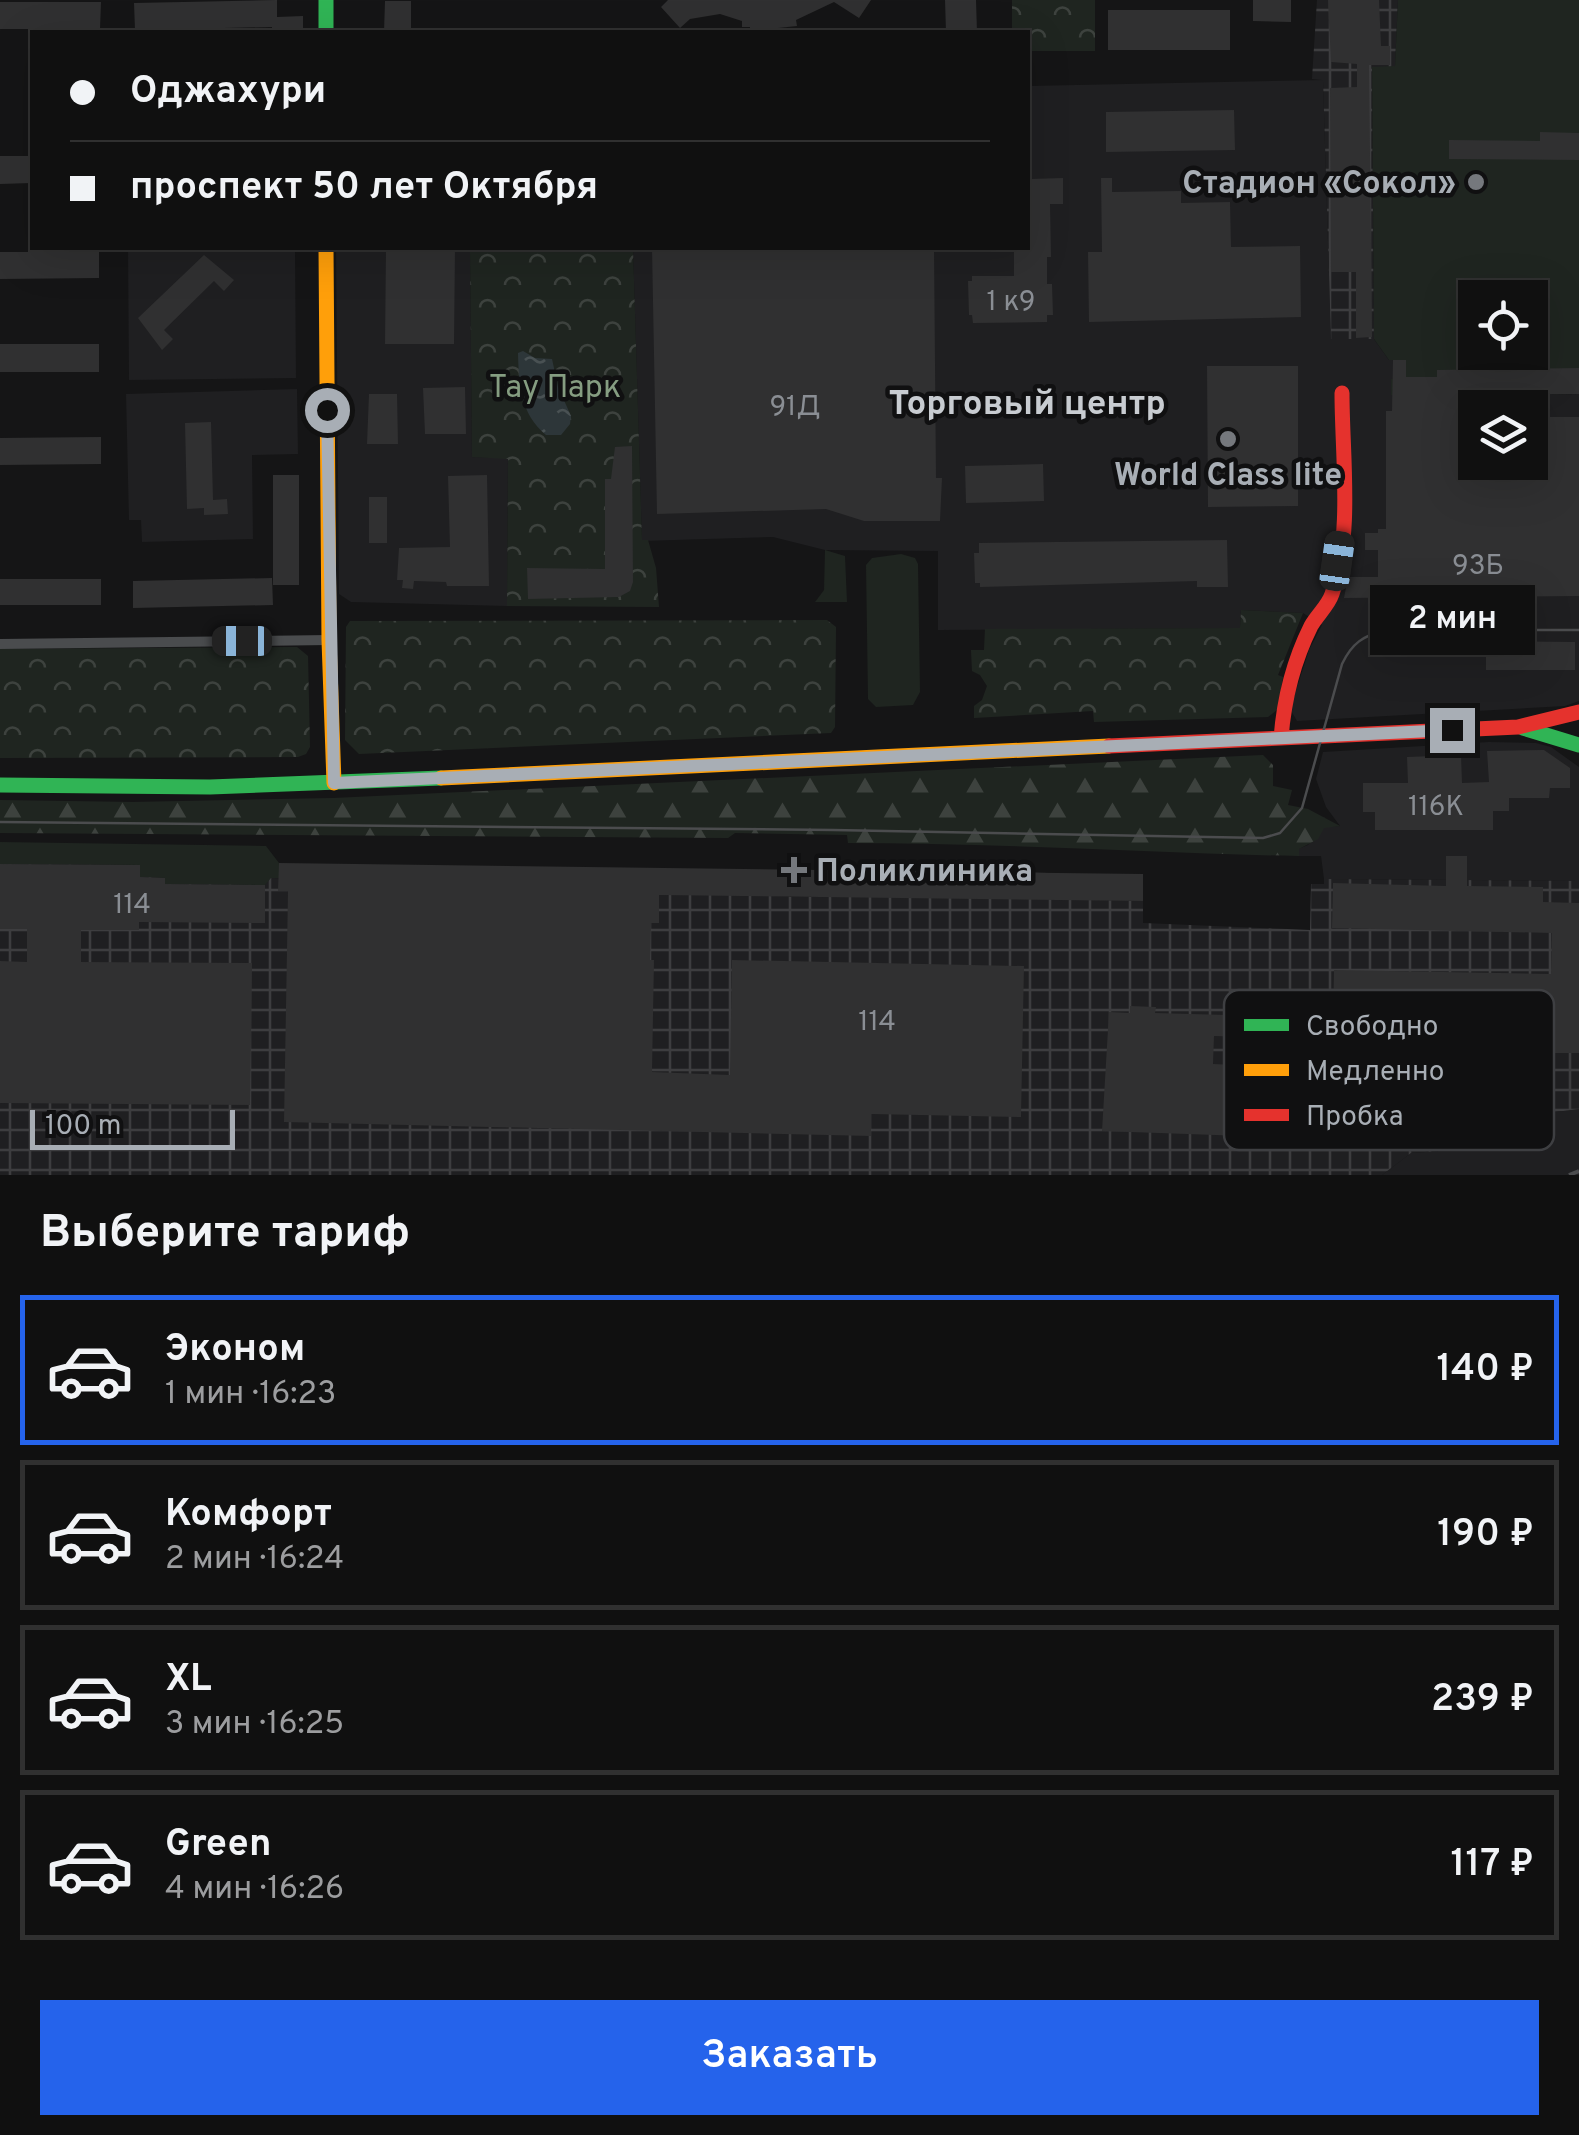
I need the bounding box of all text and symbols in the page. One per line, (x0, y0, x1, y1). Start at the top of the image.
text: Оджахури (130, 68, 326, 117)
text: проспект 50 лет Октября (130, 164, 598, 213)
place label: Стадион «Сокол» (1182, 165, 1456, 205)
marker: Стадион «Сокол» (1465, 171, 1487, 193)
map controls (1458, 280, 1548, 480)
button: locate (1458, 280, 1548, 370)
house number: 1 к9 (986, 285, 1036, 321)
park label: Тау Парк (489, 369, 621, 409)
district label: Торговый центр (888, 383, 1166, 427)
route start (305, 388, 350, 433)
house number: 91Д (769, 390, 821, 426)
button: layers (1458, 390, 1548, 480)
marker: World Class lite (1217, 428, 1239, 450)
place label: World Class lite (1114, 457, 1342, 497)
car (1318, 529, 1356, 593)
house number: 93Б (1452, 549, 1504, 585)
callout: 2 мин (1370, 585, 1534, 655)
text: 2 мин (1408, 600, 1497, 640)
car (212, 626, 272, 656)
route end (1430, 708, 1475, 753)
house number: 116К (1408, 790, 1464, 826)
place label: Поликлиника (816, 853, 1033, 893)
marker: Поликлиника (781, 857, 807, 883)
house number: 114 (113, 888, 151, 924)
legend (1224, 990, 1554, 1150)
house number: 114 (858, 1005, 896, 1041)
text: Свободно (1306, 1010, 1438, 1046)
text: Медленно (1306, 1055, 1444, 1091)
text: Пробка (1306, 1100, 1404, 1136)
scale bar (30, 1105, 235, 1150)
text: 100 m (45, 1109, 121, 1145)
text: Выберите тариф (40, 1206, 410, 1263)
icon: car (45, 1325, 135, 1415)
text: Эконом (165, 1326, 305, 1375)
text: 140 ₽ (1436, 1346, 1534, 1395)
text: 1 мин · 16:23 (165, 1375, 336, 1415)
icon: car (45, 1490, 135, 1580)
text: Комфорт (165, 1491, 332, 1540)
text: 190 ₽ (1437, 1511, 1534, 1560)
text: 2 мин · 16:24 (165, 1540, 344, 1580)
icon: car (45, 1655, 135, 1745)
text: XL (165, 1656, 212, 1705)
text: 239 ₽ (1431, 1676, 1534, 1725)
text: 3 мин · 16:25 (165, 1705, 344, 1745)
icon: car (45, 1820, 135, 1910)
text: Green (165, 1821, 271, 1870)
text: 117 ₽ (1451, 1841, 1534, 1890)
text: 4 мин · 16:26 (165, 1870, 344, 1910)
button: Заказать (40, 2000, 1539, 2115)

